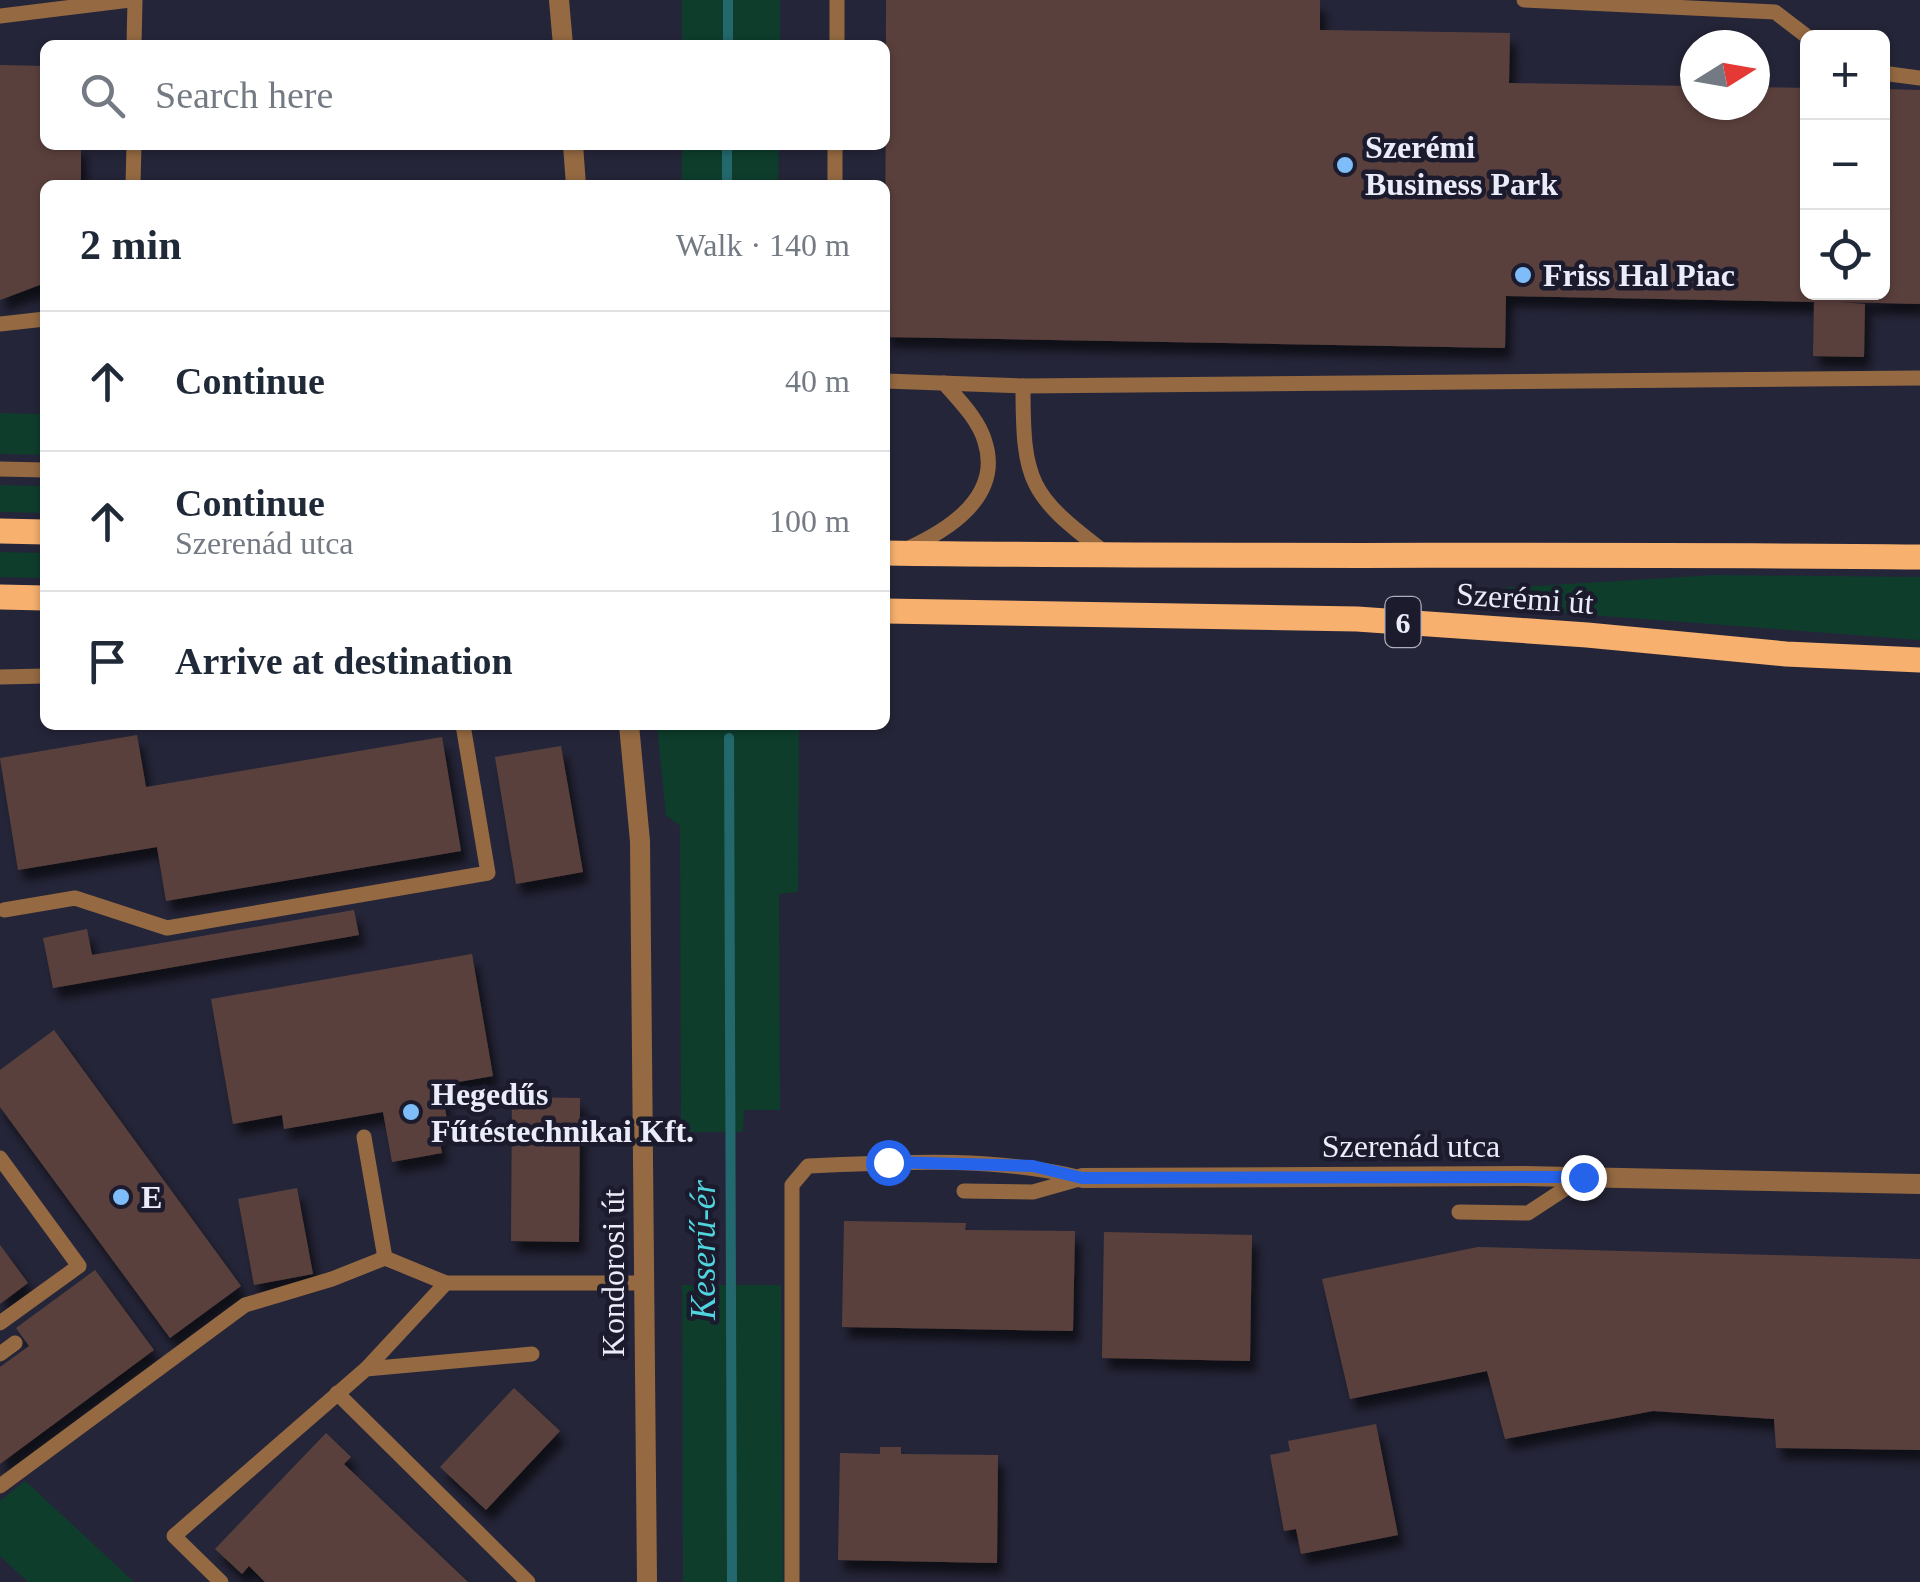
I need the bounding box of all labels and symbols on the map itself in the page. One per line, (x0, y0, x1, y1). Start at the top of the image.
north arrow (1680, 30, 1770, 120)
place label: Szerémi Business Park (1365, 129, 1558, 202)
marker: Szerémi Business Park (1334, 154, 1356, 176)
place label: Friss Hal Piac (1543, 257, 1735, 293)
marker: Friss Hal Piac (1512, 264, 1534, 286)
street label: Szerémi út (1455, 575, 1595, 621)
road number: 6 (1386, 597, 1420, 647)
place label: Hegedűs Fűtéstechnikai Kft. (431, 1076, 694, 1149)
marker: Hegedűs Fűtéstechnikai Kft. (400, 1101, 422, 1123)
street label: Szerenád utca (1322, 1128, 1500, 1164)
route start (866, 1140, 912, 1186)
route end (1561, 1155, 1607, 1201)
place label: E (141, 1179, 162, 1215)
water label: Keserű-ér (684, 1180, 723, 1321)
marker: E (110, 1186, 132, 1208)
street label: Kondorosi út (595, 1189, 631, 1357)

